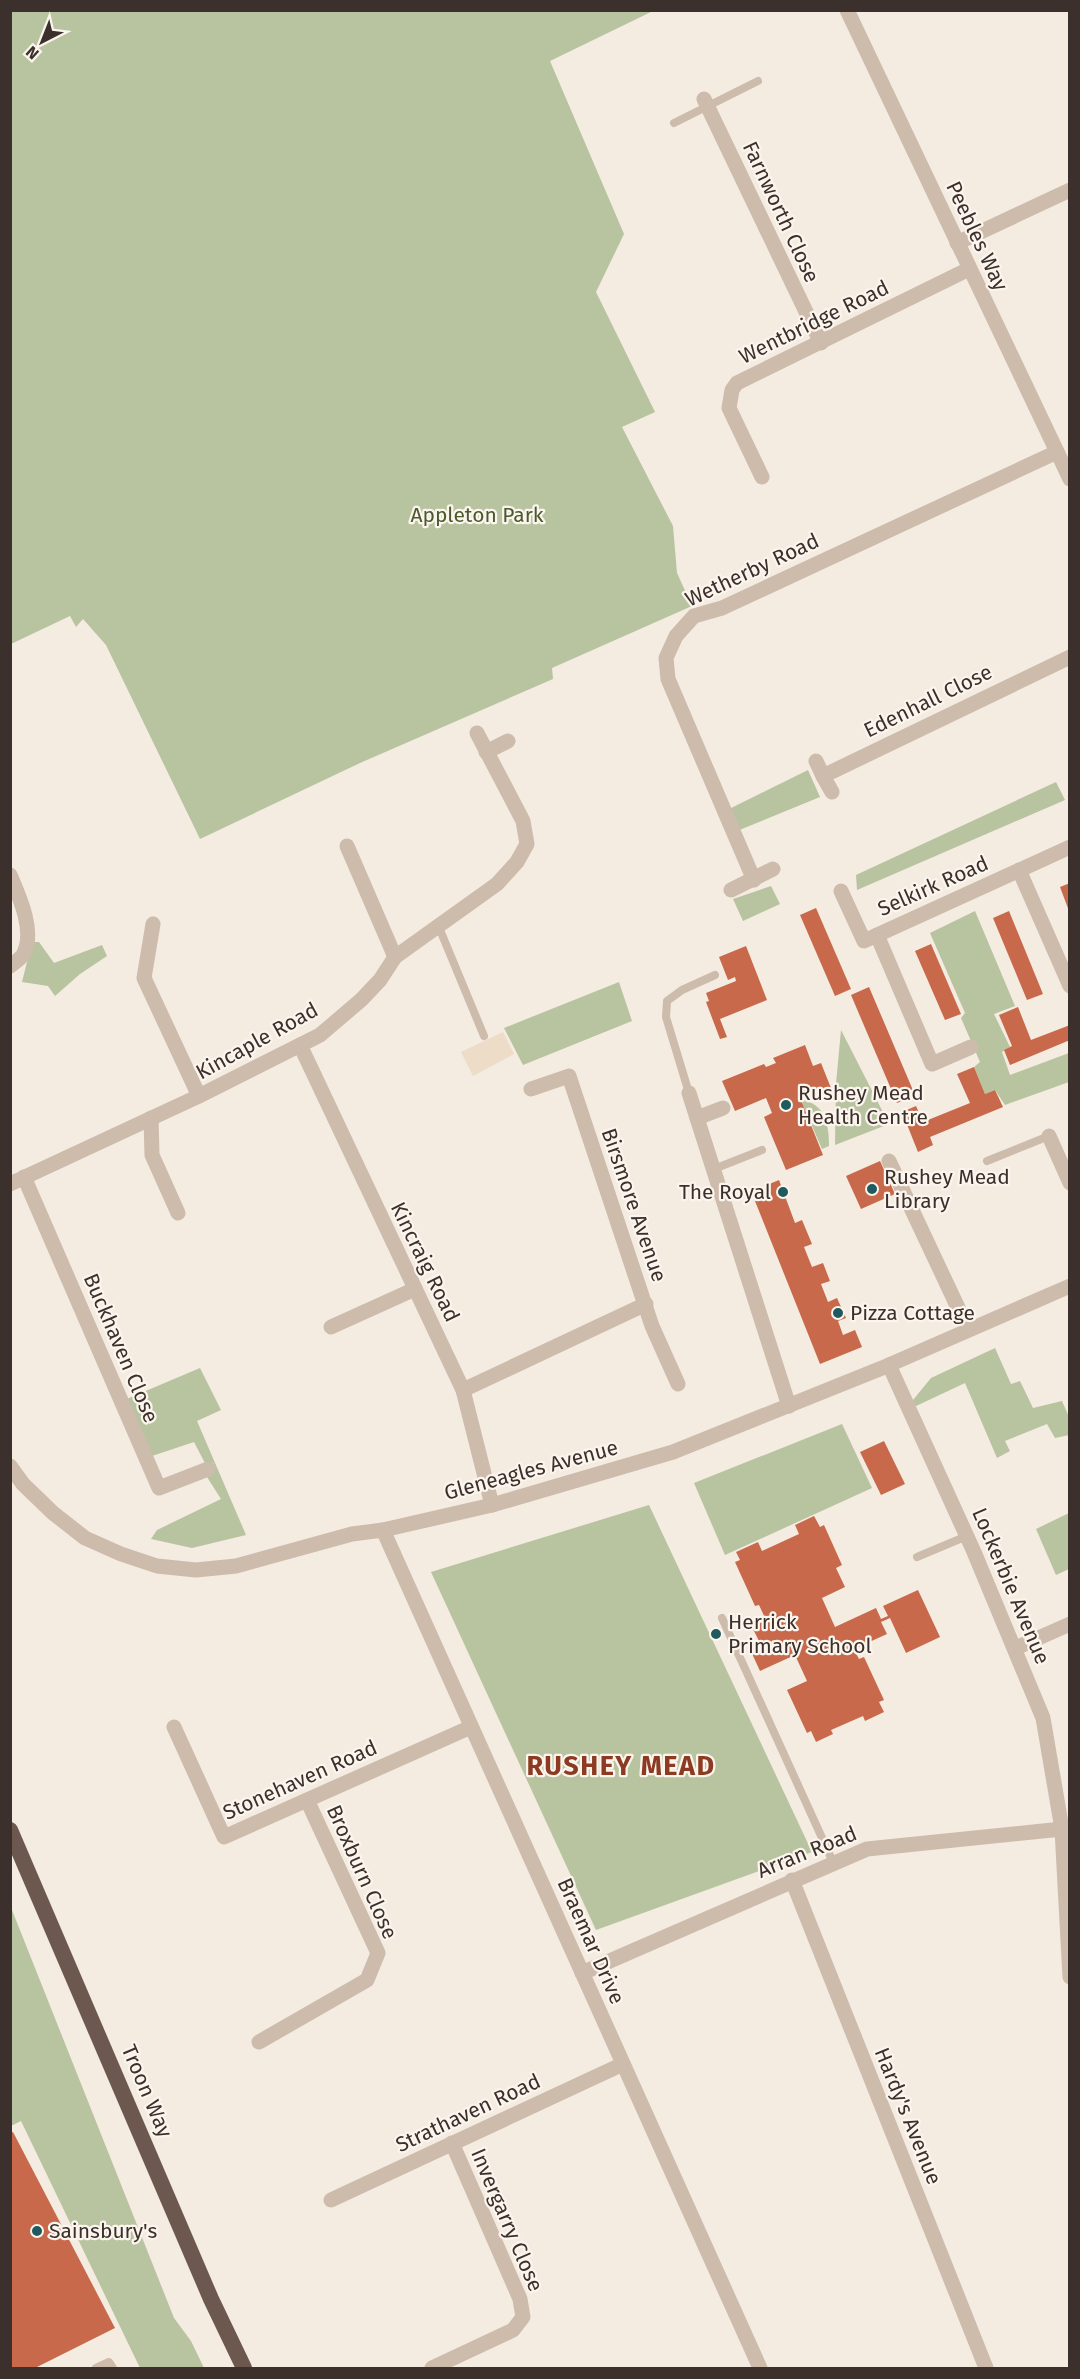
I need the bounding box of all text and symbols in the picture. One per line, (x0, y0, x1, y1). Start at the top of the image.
north arrow (12, 12, 72, 72)
text: N (22, 42, 43, 63)
street label: Farnworth Close (737, 137, 825, 287)
street label: Peebles Way (940, 177, 1014, 296)
street label: Wentbridge Road (735, 274, 893, 370)
park label: Appleton Park (410, 502, 544, 528)
street label: Wetherby Road (681, 528, 823, 612)
street label: Edenhall Close (860, 659, 996, 743)
street label: Selkirk Road (874, 850, 992, 922)
street label: Kincaple Road (191, 997, 323, 1085)
place label: Rushey Mead Health Centre (798, 1080, 928, 1130)
marker: Rushey Mead Health Centre (779, 1098, 793, 1112)
street label: Birsmore Avenue (596, 1125, 672, 1285)
place label: Rushey Mead Library (884, 1164, 1010, 1214)
place label: The Royal (679, 1179, 771, 1205)
marker: Rushey Mead Library (865, 1182, 879, 1196)
marker: The Royal (776, 1185, 790, 1199)
street label: Kincraig Road (385, 1198, 465, 1326)
street label: Buckhaven Close (78, 1269, 164, 1427)
place label: Pizza Cottage (850, 1300, 975, 1326)
marker: Pizza Cottage (831, 1306, 845, 1320)
street label: Gleneagles Avenue (441, 1434, 621, 1506)
street label: Lockerbie Avenue (966, 1504, 1056, 1668)
place label: Herrick Primary School (728, 1609, 872, 1659)
marker: Herrick Primary School (709, 1627, 723, 1641)
street label: Stonehaven Road (219, 1734, 381, 1826)
district label: RUSHEY MEAD (526, 1750, 716, 1782)
street label: Broxburn Close (321, 1801, 403, 1943)
street label: Arran Road (753, 1820, 861, 1884)
street label: Braemar Drive (552, 1874, 630, 2008)
street label: Troon Way (116, 2041, 178, 2142)
street label: Hardy's Avenue (869, 2044, 947, 2188)
street label: Strathaven Road (391, 2068, 545, 2158)
street label: Invergarry Close (465, 2144, 549, 2296)
place label: Sainsbury's (49, 2218, 157, 2244)
marker: Sainsbury's (30, 2224, 44, 2238)

